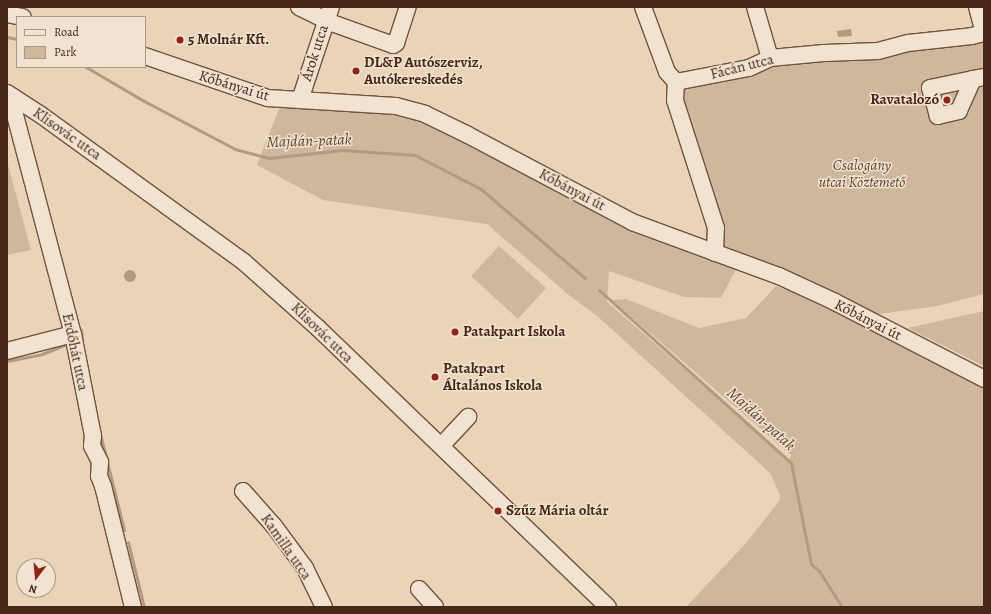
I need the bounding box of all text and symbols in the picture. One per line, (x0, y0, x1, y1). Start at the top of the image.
legend (16, 16, 146, 68)
street label: Árok utca (297, 23, 333, 83)
text: Road (54, 24, 79, 40)
place label: 5 Molnár Kft. (188, 31, 269, 49)
marker: 5 Molnár Kft. (175, 35, 185, 45)
text: Park (54, 44, 77, 60)
street label: Fácán utca (708, 50, 776, 84)
place label: DL&P Autószerviz, Autókereskedés (364, 53, 483, 88)
marker: DL&P Autószerviz, Autókereskedés (351, 66, 361, 76)
street label: Kőbányai út (197, 67, 271, 105)
place label: Ravatalozó (870, 91, 939, 109)
marker: Ravatalozó (942, 95, 952, 105)
street label: Klisovác utca (29, 104, 105, 164)
water label: Majdán-patak (266, 130, 352, 152)
park label: Csalogány utcai Köztemető (819, 156, 905, 191)
street label: Kőbányai út (536, 165, 608, 215)
street label: Kőbányai út (832, 295, 904, 345)
street label: Klisovác utca (287, 299, 357, 367)
street label: Erdőhát utca (58, 312, 92, 392)
place label: Patakpart Iskola (463, 323, 565, 341)
marker: Patakpart Iskola (450, 327, 460, 337)
place label: Patakpart Általános Iskola (443, 359, 542, 394)
marker: Patakpart Általános Iskola (430, 372, 440, 382)
water label: Majdán-patak (723, 383, 799, 455)
place label: Szűz Mária oltár (506, 502, 609, 520)
marker: Szűz Mária oltár (493, 506, 503, 516)
street label: Kamilla utca (257, 510, 315, 584)
north arrow (16, 558, 56, 598)
text: N (27, 581, 39, 597)

